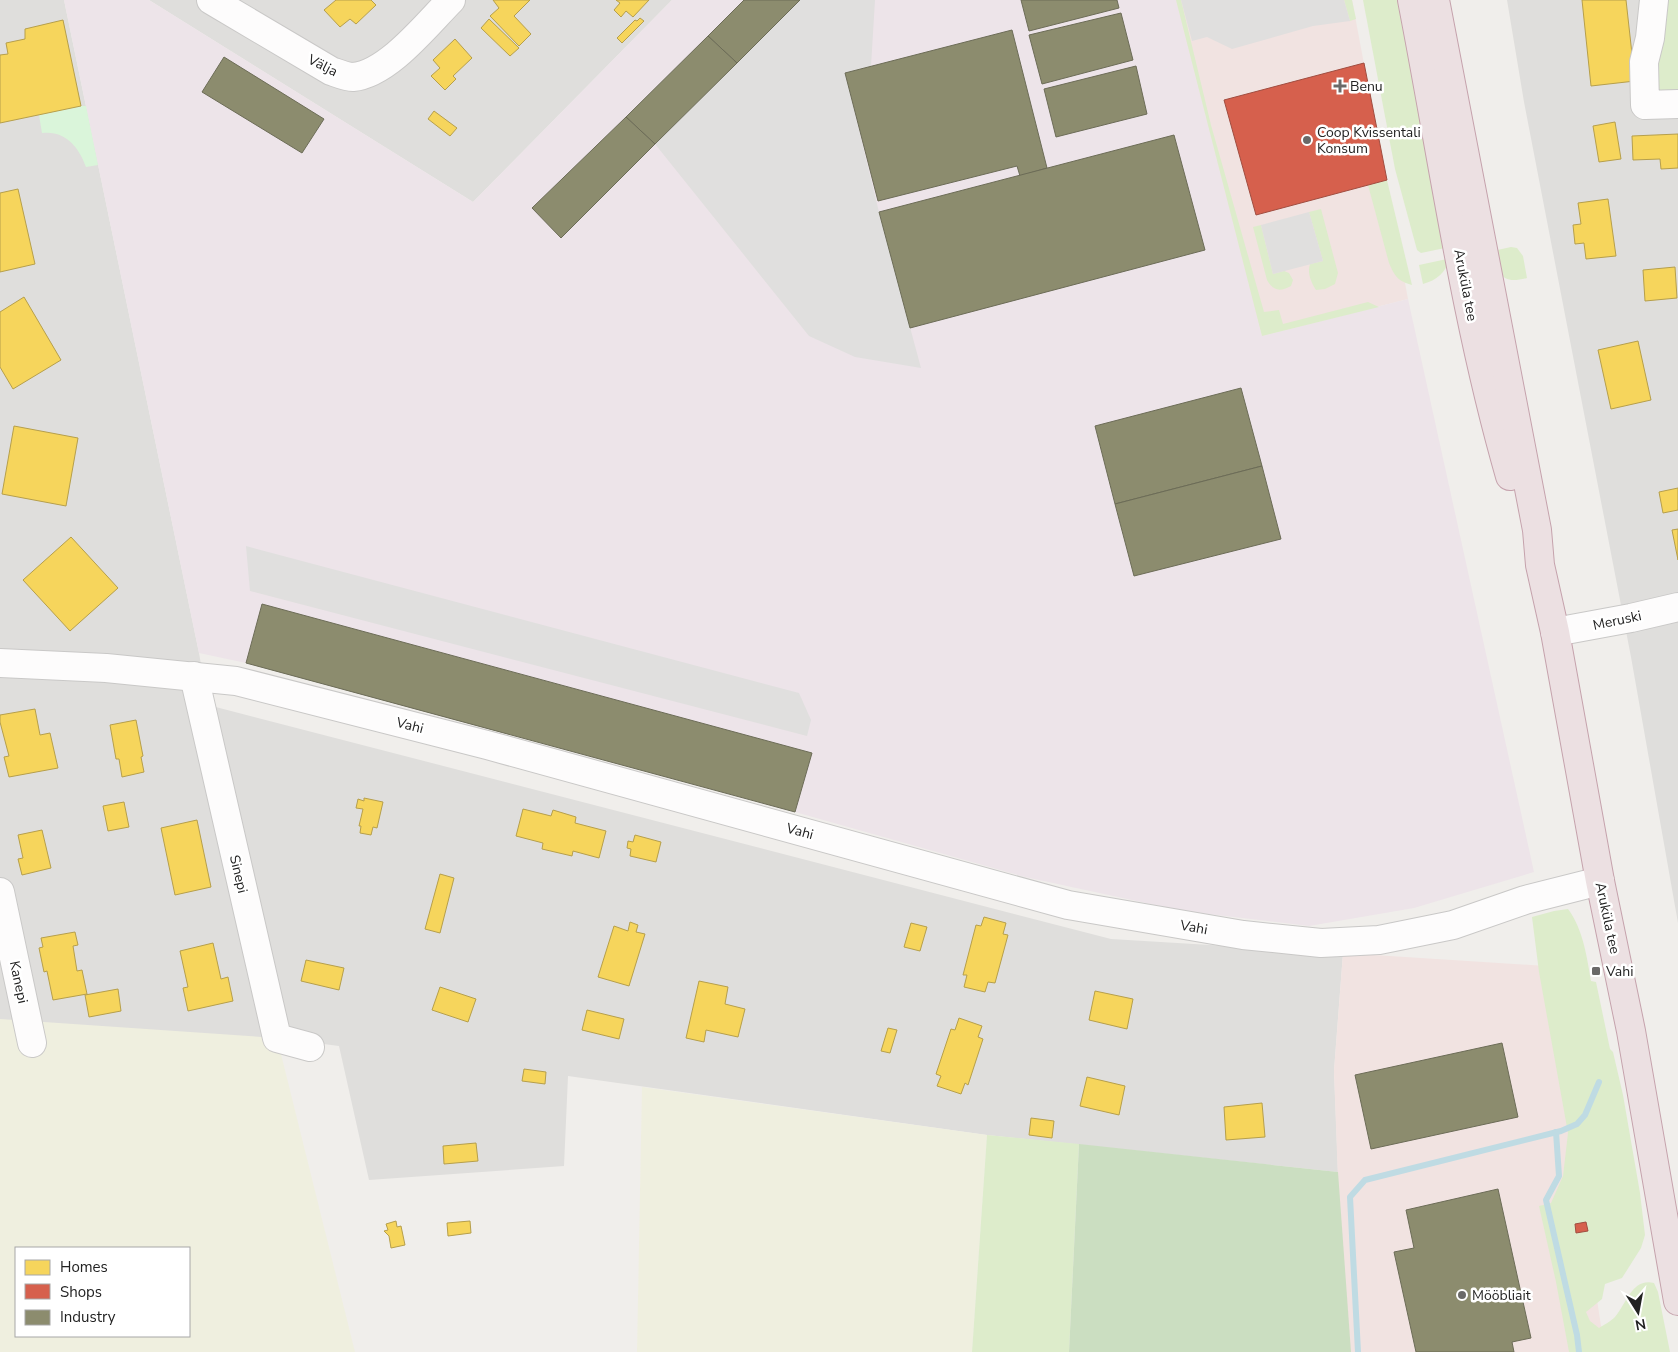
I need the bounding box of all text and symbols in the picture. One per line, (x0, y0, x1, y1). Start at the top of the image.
street label: Välja (304, 49, 341, 81)
place label: Benu (1350, 77, 1383, 96)
marker: Benu (1334, 80, 1346, 92)
place label: Coop Kvissentali Konsum (1317, 123, 1421, 158)
marker: Coop Kvissentali Konsum (1301, 134, 1313, 146)
street label: Aruküla tee (1449, 248, 1482, 323)
street label: Meruski (1591, 606, 1643, 635)
street label: Vahi (393, 713, 426, 738)
street label: Vahi (783, 818, 816, 844)
street label: Sinepi (225, 853, 252, 895)
street label: Aruküla tee (1591, 881, 1624, 956)
street label: Vahi (1178, 916, 1209, 939)
street label: Kanepi (5, 959, 32, 1005)
place label: Vahi (1605, 962, 1633, 981)
marker: Vahi (1590, 965, 1602, 977)
legend (15, 1247, 190, 1337)
text: Homes (60, 1257, 108, 1277)
text: Shops (60, 1282, 102, 1302)
place label: Mööbliait (1472, 1286, 1531, 1305)
north arrow (1613, 1287, 1663, 1337)
marker: Mööbliait (1456, 1289, 1468, 1301)
text: Industry (60, 1307, 116, 1327)
text: N (1633, 1314, 1647, 1335)

